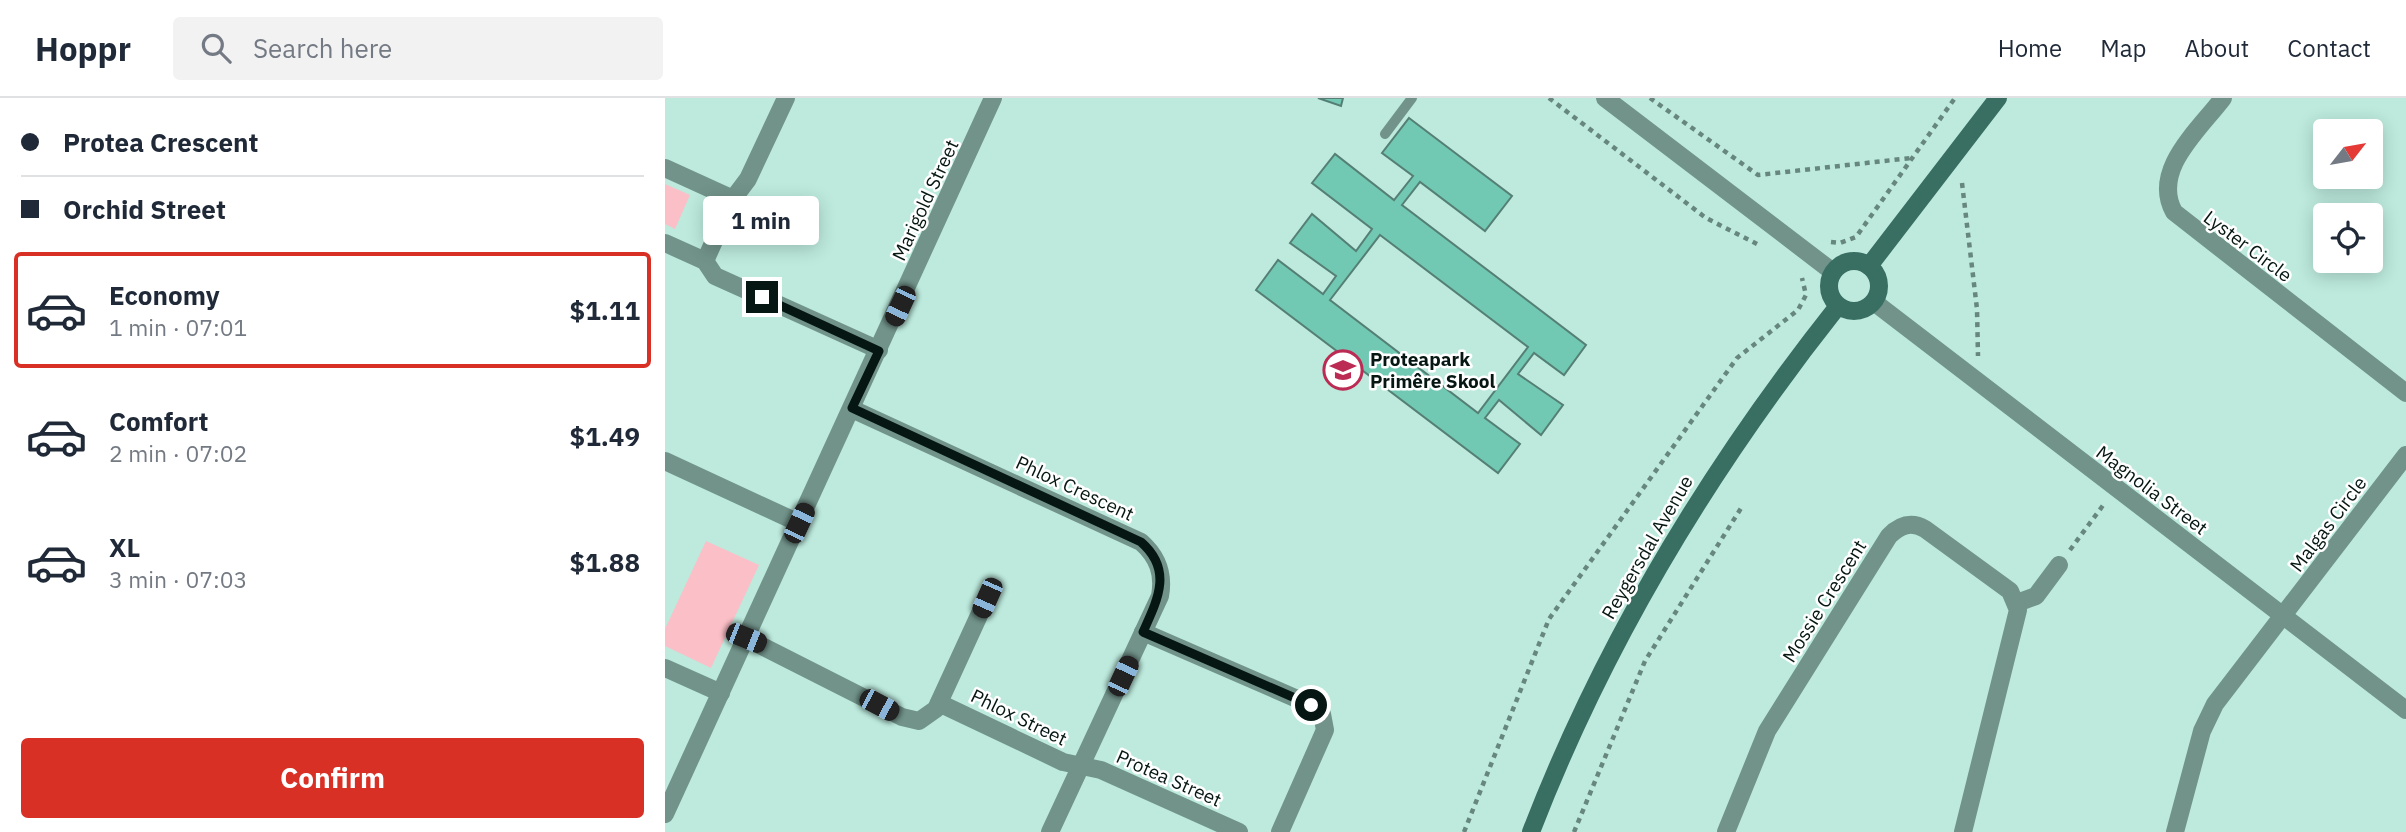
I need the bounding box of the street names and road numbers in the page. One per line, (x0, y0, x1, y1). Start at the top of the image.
street label: Marigold Street (887, 136, 963, 264)
street label: Lyster Circle (2199, 205, 2297, 287)
street label: Magnolia Street (2091, 440, 2213, 540)
street label: Phlox Crescent (1012, 450, 1138, 526)
street label: Reygersdal Avenue (1596, 471, 1698, 623)
street label: Malgas Circle (2284, 472, 2372, 576)
street label: Mossie Crescent (1777, 535, 1871, 667)
street label: Phlox Street (967, 683, 1071, 751)
street label: Protea Street (1113, 744, 1225, 812)

